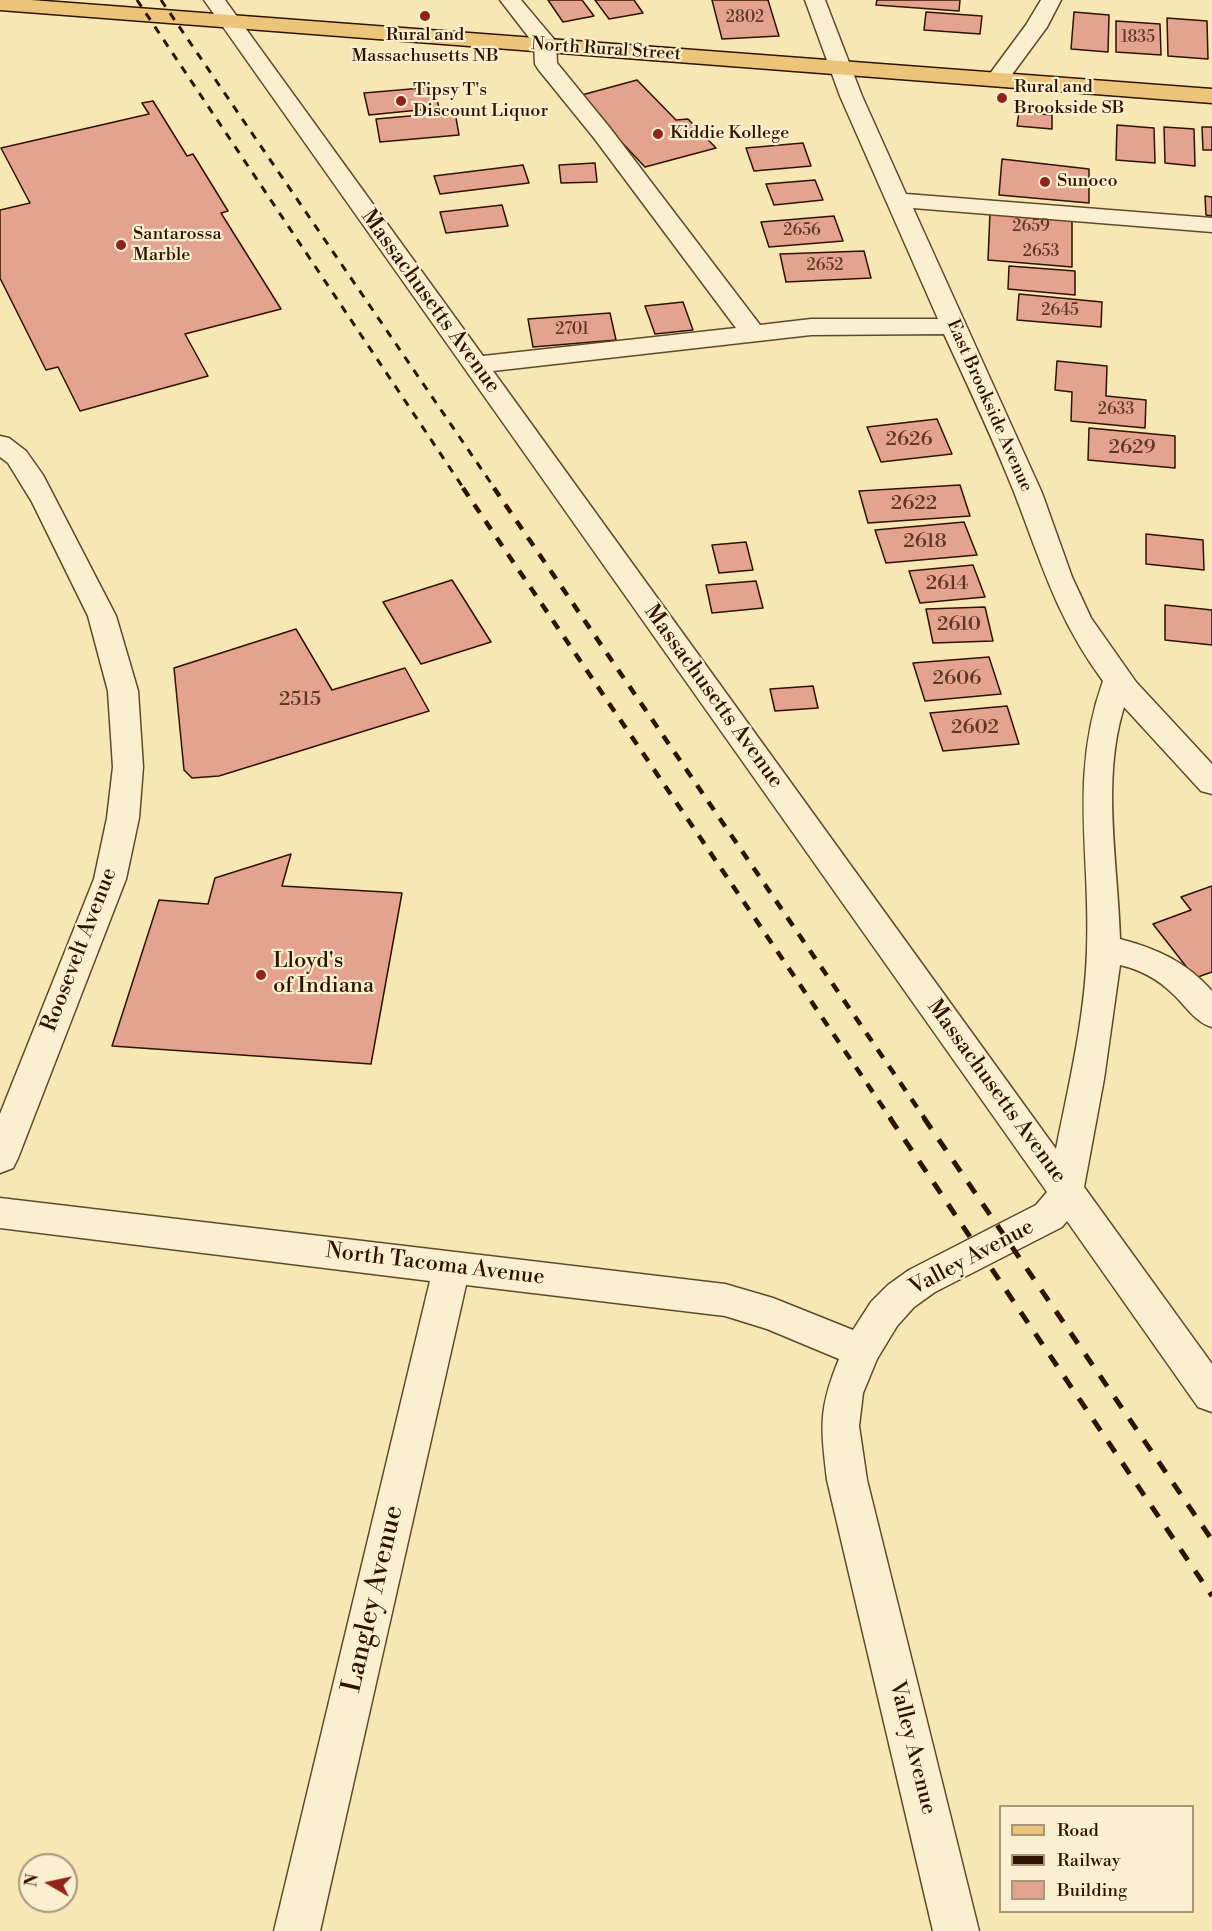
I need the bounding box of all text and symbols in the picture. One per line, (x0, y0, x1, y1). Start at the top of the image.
house number: 2802 (726, 8, 764, 28)
marker: Rural and Massachusetts NB (418, 9, 432, 23)
place label: Rural and Massachusetts NB (351, 25, 499, 68)
house number: 1835 (1121, 28, 1155, 48)
street label: North Rural Street (530, 34, 682, 66)
place label: Rural and Brookside SB (1014, 77, 1124, 119)
place label: Tipsy T's Discount Liquor (413, 80, 548, 122)
marker: Rural and Brookside SB (995, 91, 1009, 105)
marker: Tipsy T's Discount Liquor (394, 94, 408, 108)
place label: Kiddie Kollege (670, 123, 789, 145)
marker: Kiddie Kollege (651, 127, 665, 141)
place label: Sunoco (1057, 171, 1118, 193)
marker: Sunoco (1038, 175, 1052, 189)
street label: Massachusetts Avenue (354, 205, 506, 399)
house number: 2659 (1012, 217, 1050, 237)
house number: 2656 (783, 221, 821, 241)
place label: Santarossa Marble (133, 224, 221, 266)
marker: Santarossa Marble (114, 238, 128, 252)
house number: 2653 (1023, 242, 1059, 262)
house number: 2652 (807, 256, 843, 276)
house number: 2645 (1041, 301, 1079, 321)
street label: East Brookside Avenue (941, 316, 1037, 496)
house number: 2701 (555, 320, 589, 340)
house number: 2633 (1098, 400, 1134, 420)
house number: 2626 (885, 428, 933, 452)
house number: 2629 (1108, 436, 1156, 460)
house number: 2622 (891, 492, 937, 516)
house number: 2618 (903, 530, 947, 554)
house number: 2614 (926, 572, 968, 596)
street label: Massachusetts Avenue (637, 600, 789, 794)
house number: 2610 (937, 613, 981, 637)
house number: 2606 (933, 667, 981, 691)
house number: 2515 (279, 688, 321, 712)
house number: 2602 (951, 716, 999, 740)
street label: Roosevelt Avenue (37, 864, 123, 1036)
place label: Lloyd's of Indiana (273, 949, 374, 1000)
marker: Lloyd's of Indiana (254, 968, 268, 982)
street label: Massachusetts Avenue (920, 995, 1072, 1189)
street label: Valley Avenue (905, 1214, 1039, 1302)
street label: North Tacoma Avenue (324, 1238, 546, 1292)
street label: Langley Avenue (337, 1502, 411, 1696)
street label: Valley Avenue (883, 1678, 941, 1818)
legend (999, 1805, 1194, 1913)
text: Road (1057, 1819, 1099, 1842)
text: Railway (1057, 1849, 1120, 1872)
north arrow (18, 1853, 78, 1913)
text: N (21, 1873, 43, 1888)
text: Building (1057, 1879, 1127, 1902)

